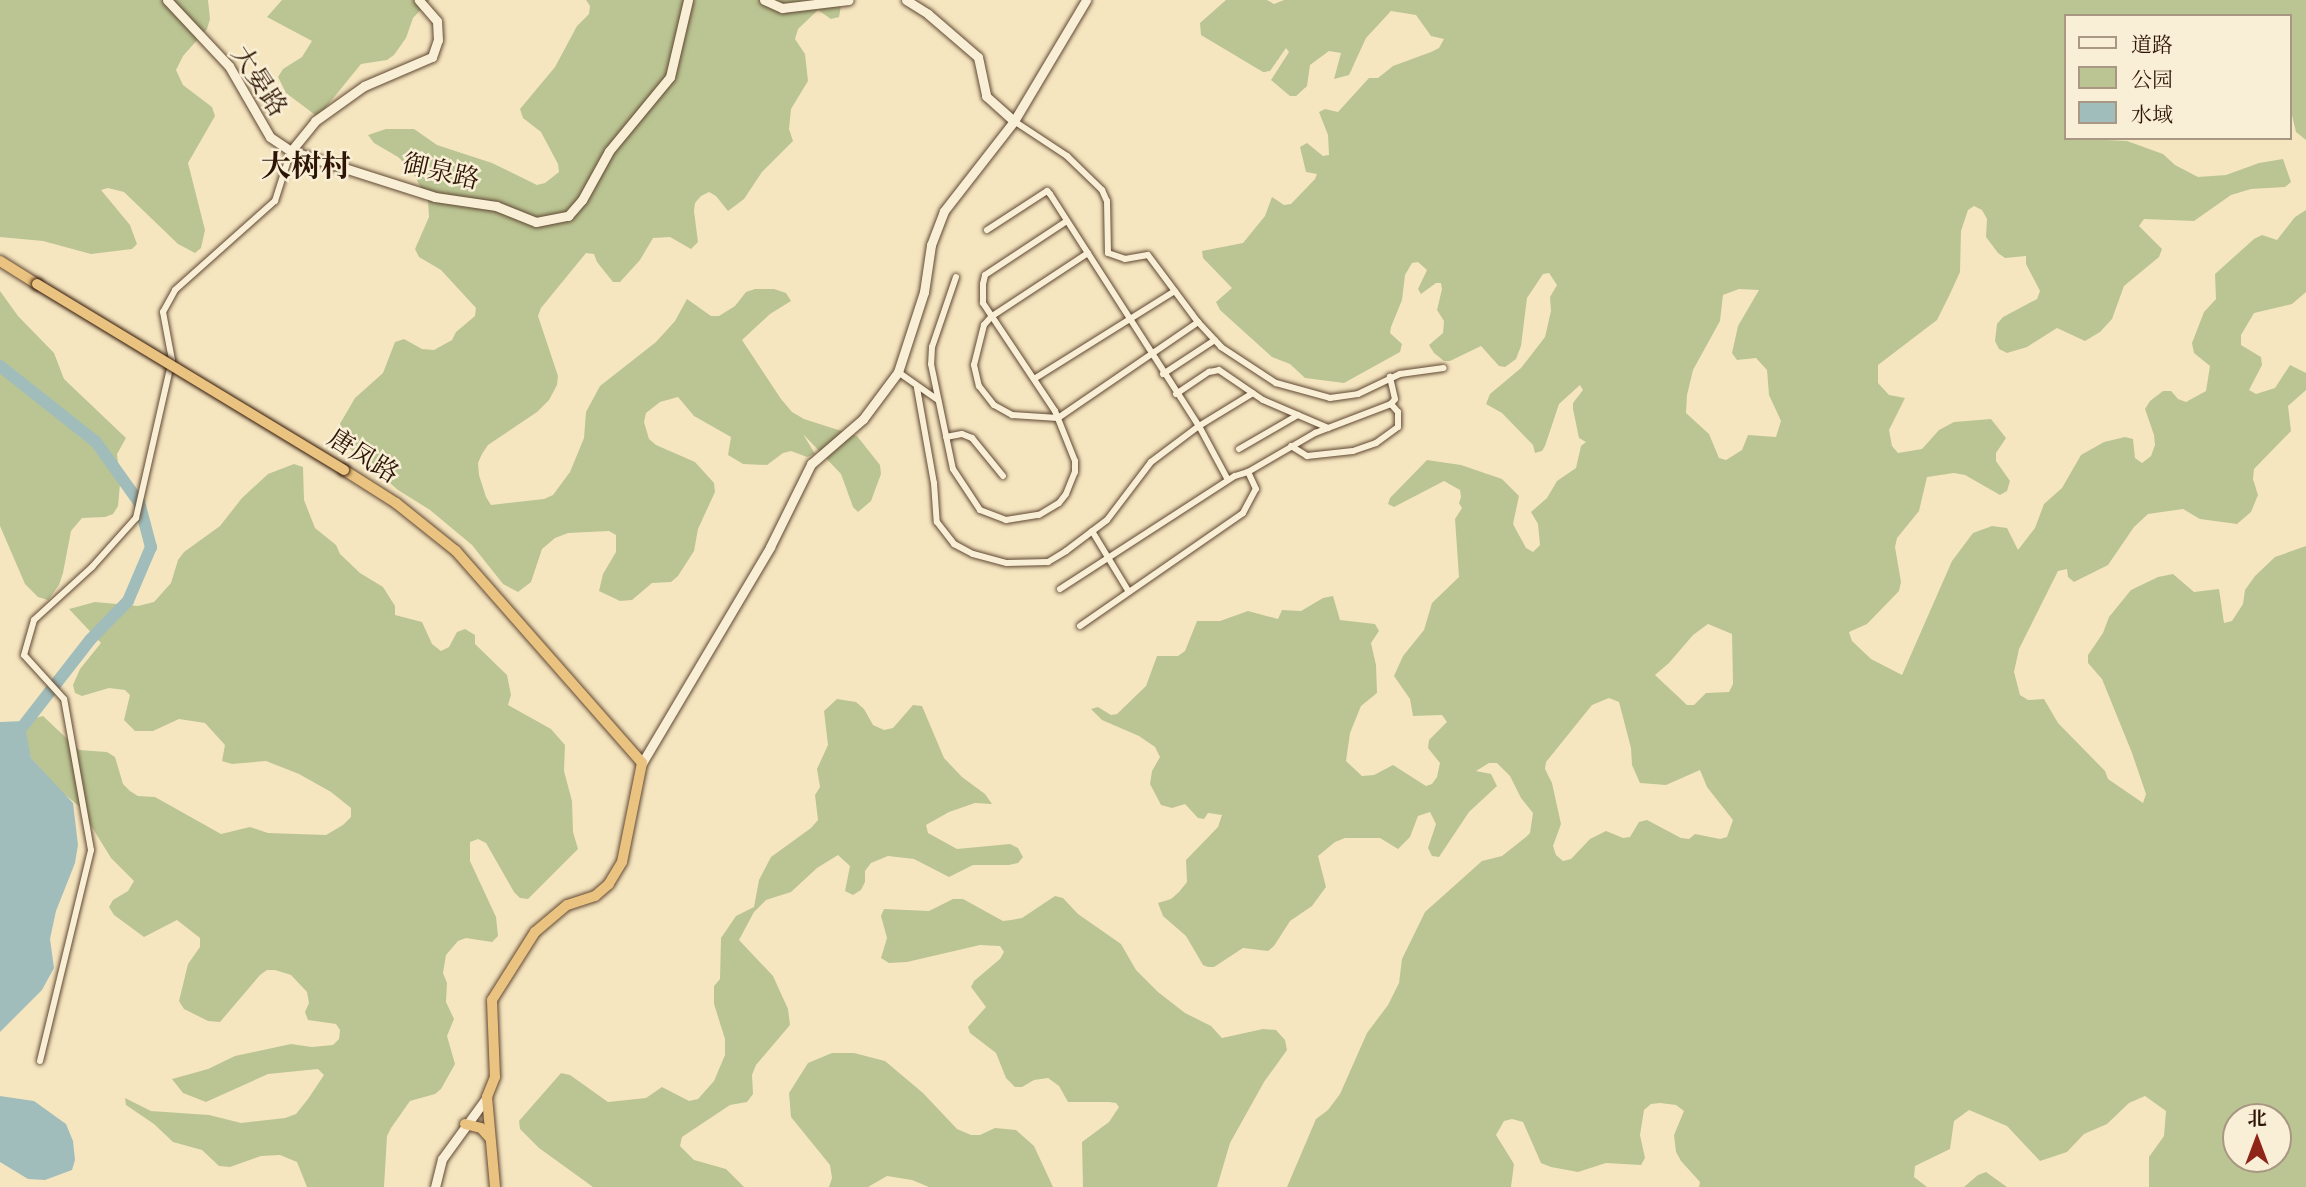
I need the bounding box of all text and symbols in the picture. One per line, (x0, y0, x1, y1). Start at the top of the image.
legend (2064, 14, 2292, 140)
text: 道路 (2131, 33, 2173, 57)
street label: 大晏路 (225, 40, 293, 122)
text: 公园 (2131, 68, 2173, 92)
text: 水域 (2131, 103, 2173, 127)
street label: 御泉路 (399, 148, 483, 196)
district label: 大树村 (261, 149, 351, 185)
street label: 唐凤路 (322, 422, 404, 490)
north arrow (2222, 1103, 2292, 1173)
text: 北 (2247, 1108, 2267, 1130)

